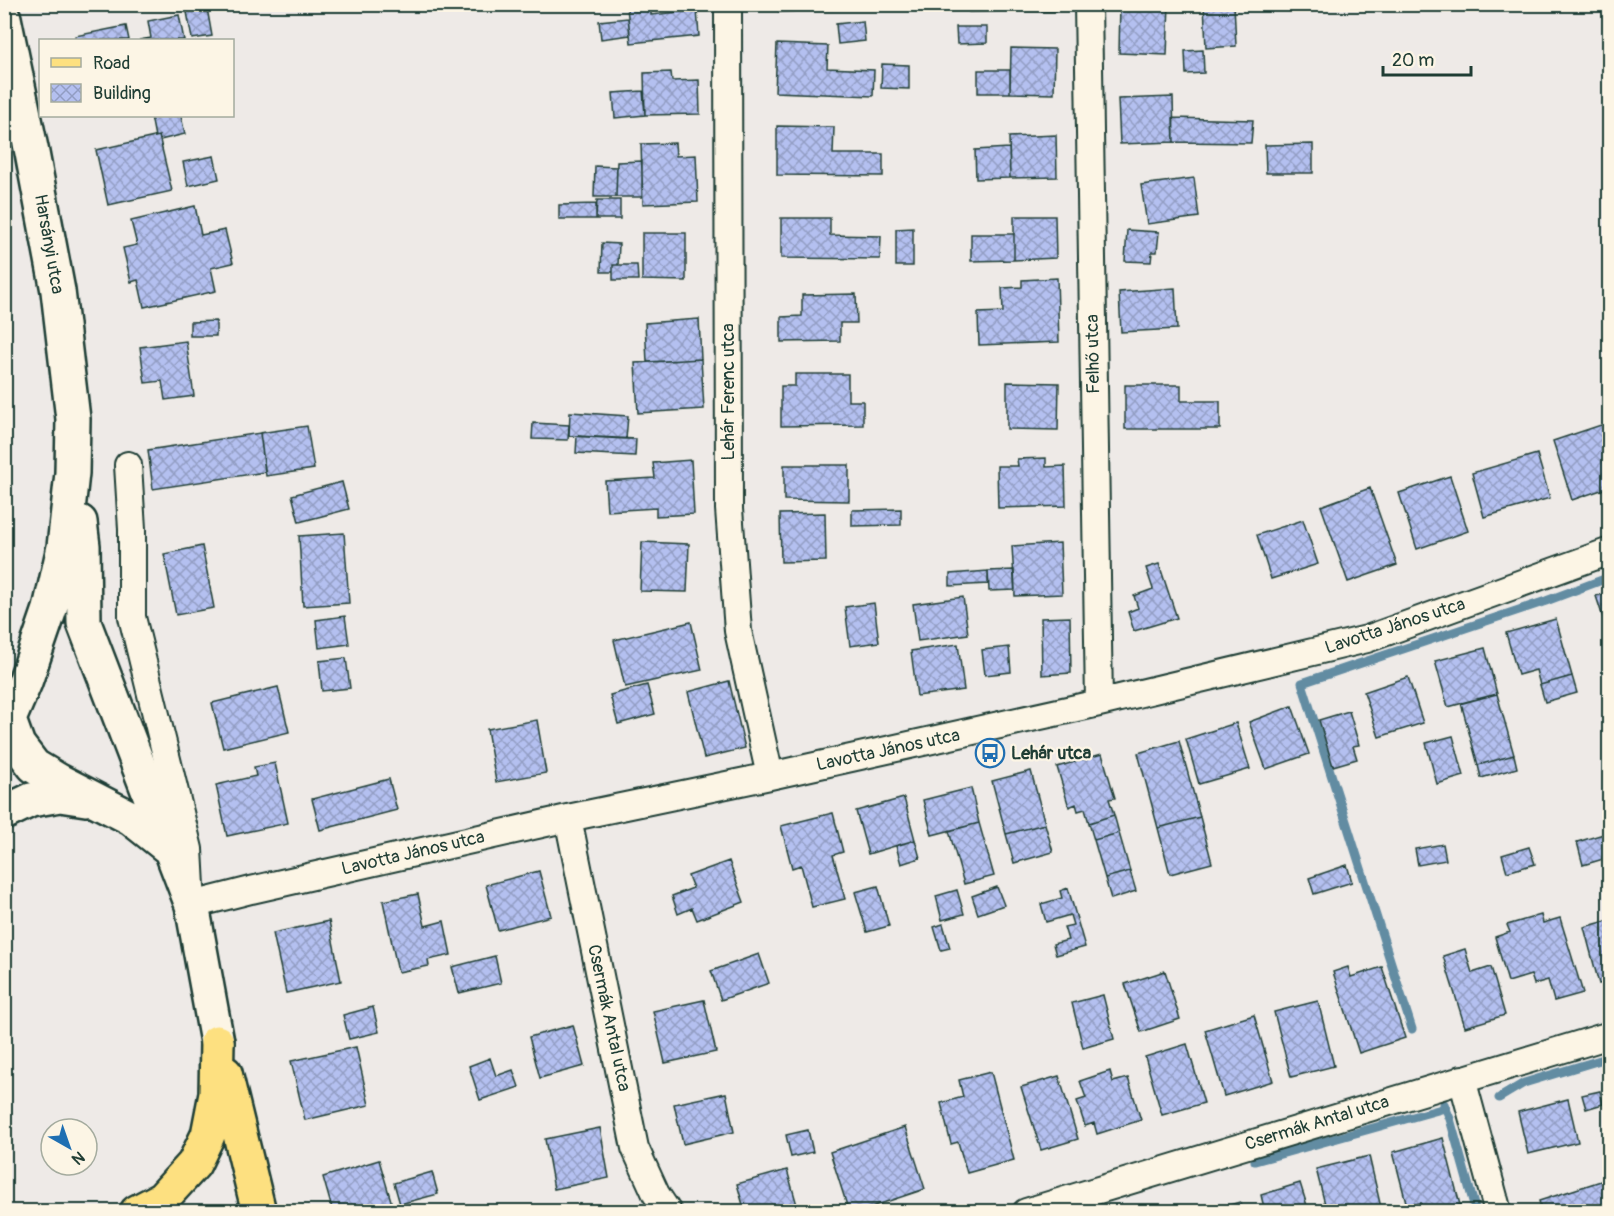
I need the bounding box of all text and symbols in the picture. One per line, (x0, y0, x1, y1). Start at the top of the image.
legend (39, 39, 234, 117)
scale bar (1383, 39, 1472, 77)
text: 20 m (1392, 49, 1434, 72)
text: Road (93, 52, 130, 75)
text: Building (93, 82, 151, 105)
street label: Harsányi utca (29, 192, 69, 296)
street label: Felhő utca (1081, 314, 1105, 394)
street label: Lehár Ferenc utca (717, 323, 740, 461)
street label: Lavotta János utca (1322, 592, 1468, 660)
street label: Lavotta János utca (814, 724, 962, 776)
bus stop icon: Lehár utca (974, 737, 1006, 769)
place label: Lehár utca (1011, 742, 1092, 765)
street label: Lavotta János utca (339, 825, 487, 881)
street label: Csermák Antal utca (582, 942, 636, 1094)
street label: Csermák Antal utca (1242, 1090, 1392, 1156)
north arrow (39, 1117, 99, 1177)
text: N (67, 1147, 89, 1169)

